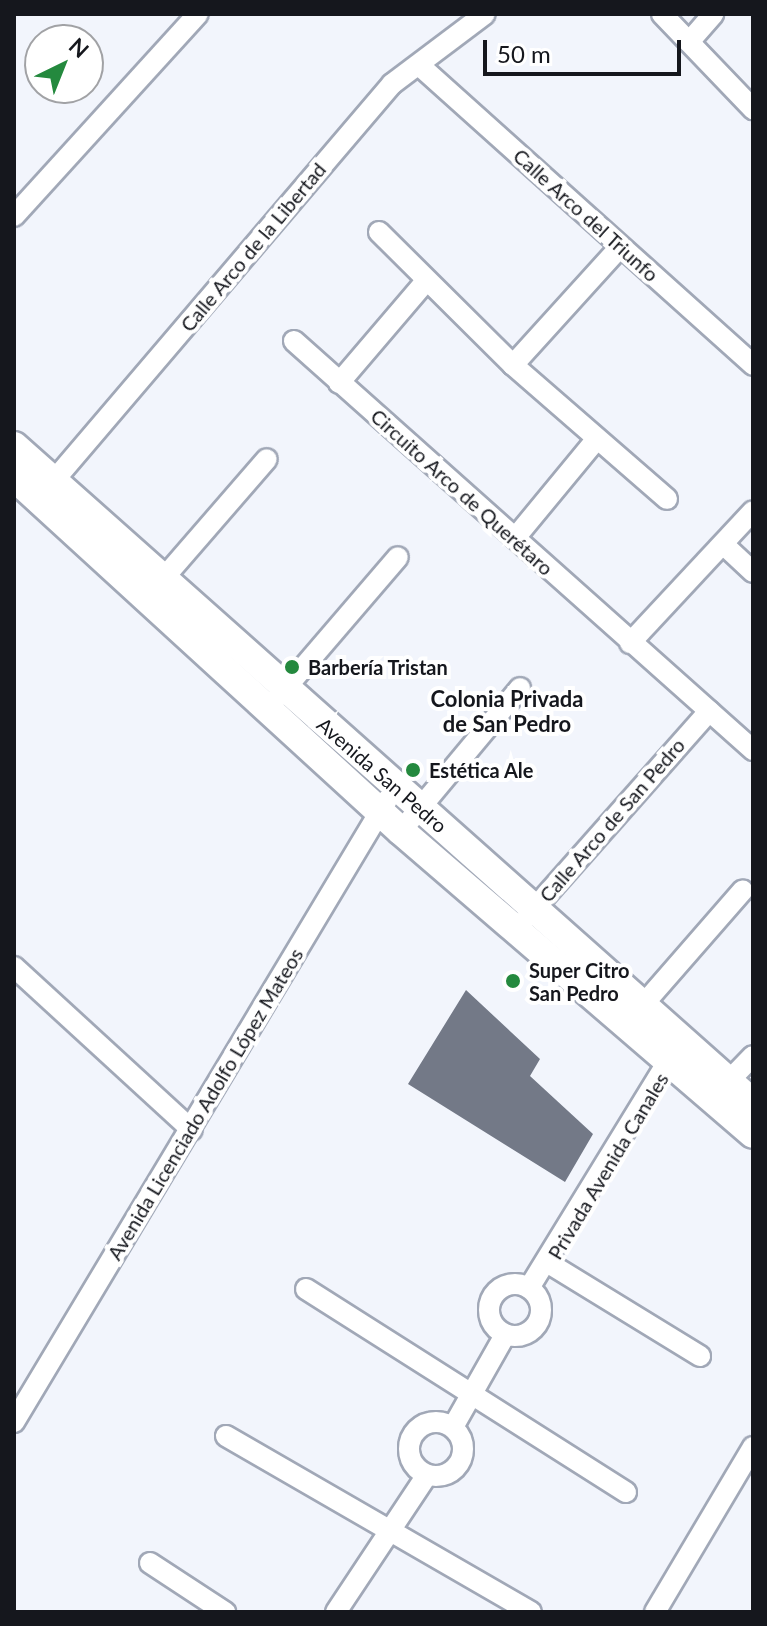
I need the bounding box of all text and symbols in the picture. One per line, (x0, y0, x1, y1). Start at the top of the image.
north arrow (24, 24, 104, 104)
scale bar (487, 24, 685, 74)
text: N (64, 32, 95, 63)
text: 50 m (497, 39, 551, 68)
street label: Calle Arco del Triunfo (508, 143, 664, 287)
street label: Calle Arco de la Libertad (175, 157, 331, 337)
street label: Circuito Arco de Querétaro (366, 404, 558, 580)
place label: Barbería Tristan (308, 655, 448, 679)
marker: Barbería Tristan (283, 658, 301, 676)
district label: Colonia Privada de San Pedro (431, 685, 583, 736)
street label: Avenida San Pedro (312, 712, 452, 838)
street label: Calle Arco de San Pedro (534, 733, 690, 907)
place label: Estética Ale (429, 758, 534, 782)
marker: Estética Ale (404, 761, 422, 779)
street label: Avenida Licenciado Adolfo López Mateos (102, 944, 308, 1264)
place label: Super Citro San Pedro (529, 958, 630, 1005)
marker: Super Citro San Pedro (504, 972, 522, 990)
street label: Privada Avenida Canales (543, 1068, 673, 1264)

